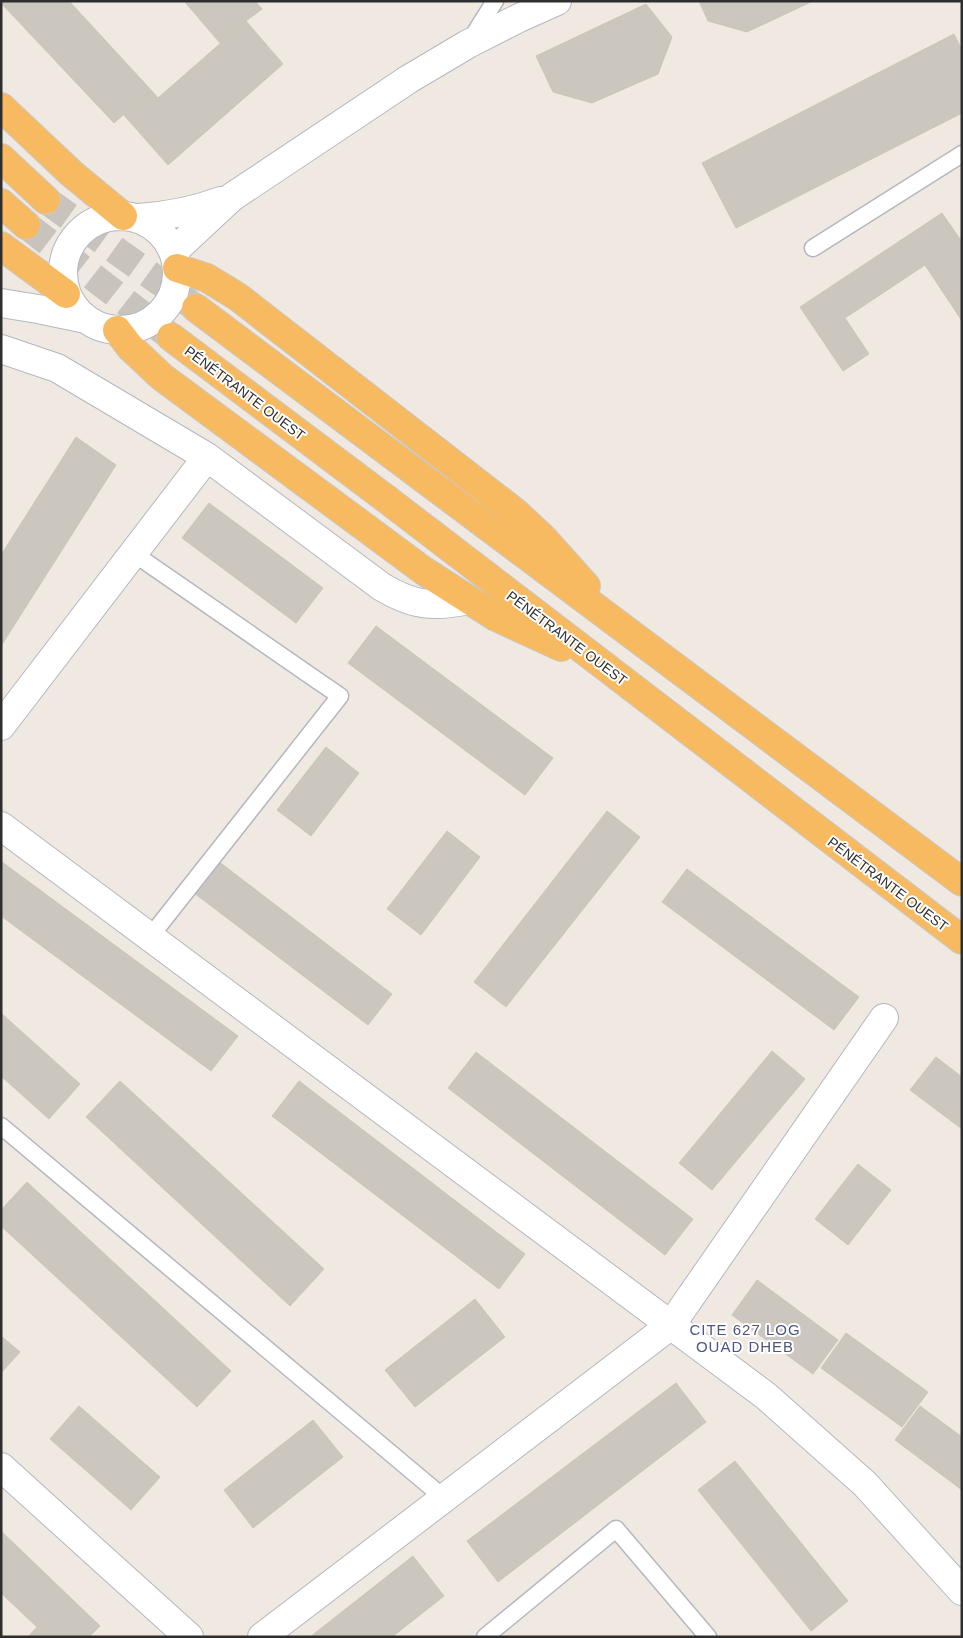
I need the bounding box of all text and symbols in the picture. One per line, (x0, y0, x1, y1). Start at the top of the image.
street label: PÉNÉTRANTE OUEST (182, 343, 309, 444)
street label: PÉNÉTRANTE OUEST (504, 588, 631, 689)
street label: PÉNÉTRANTE OUEST (825, 834, 952, 935)
district label: CITE 627 LOG OUAD DHEB (689, 1321, 801, 1355)

